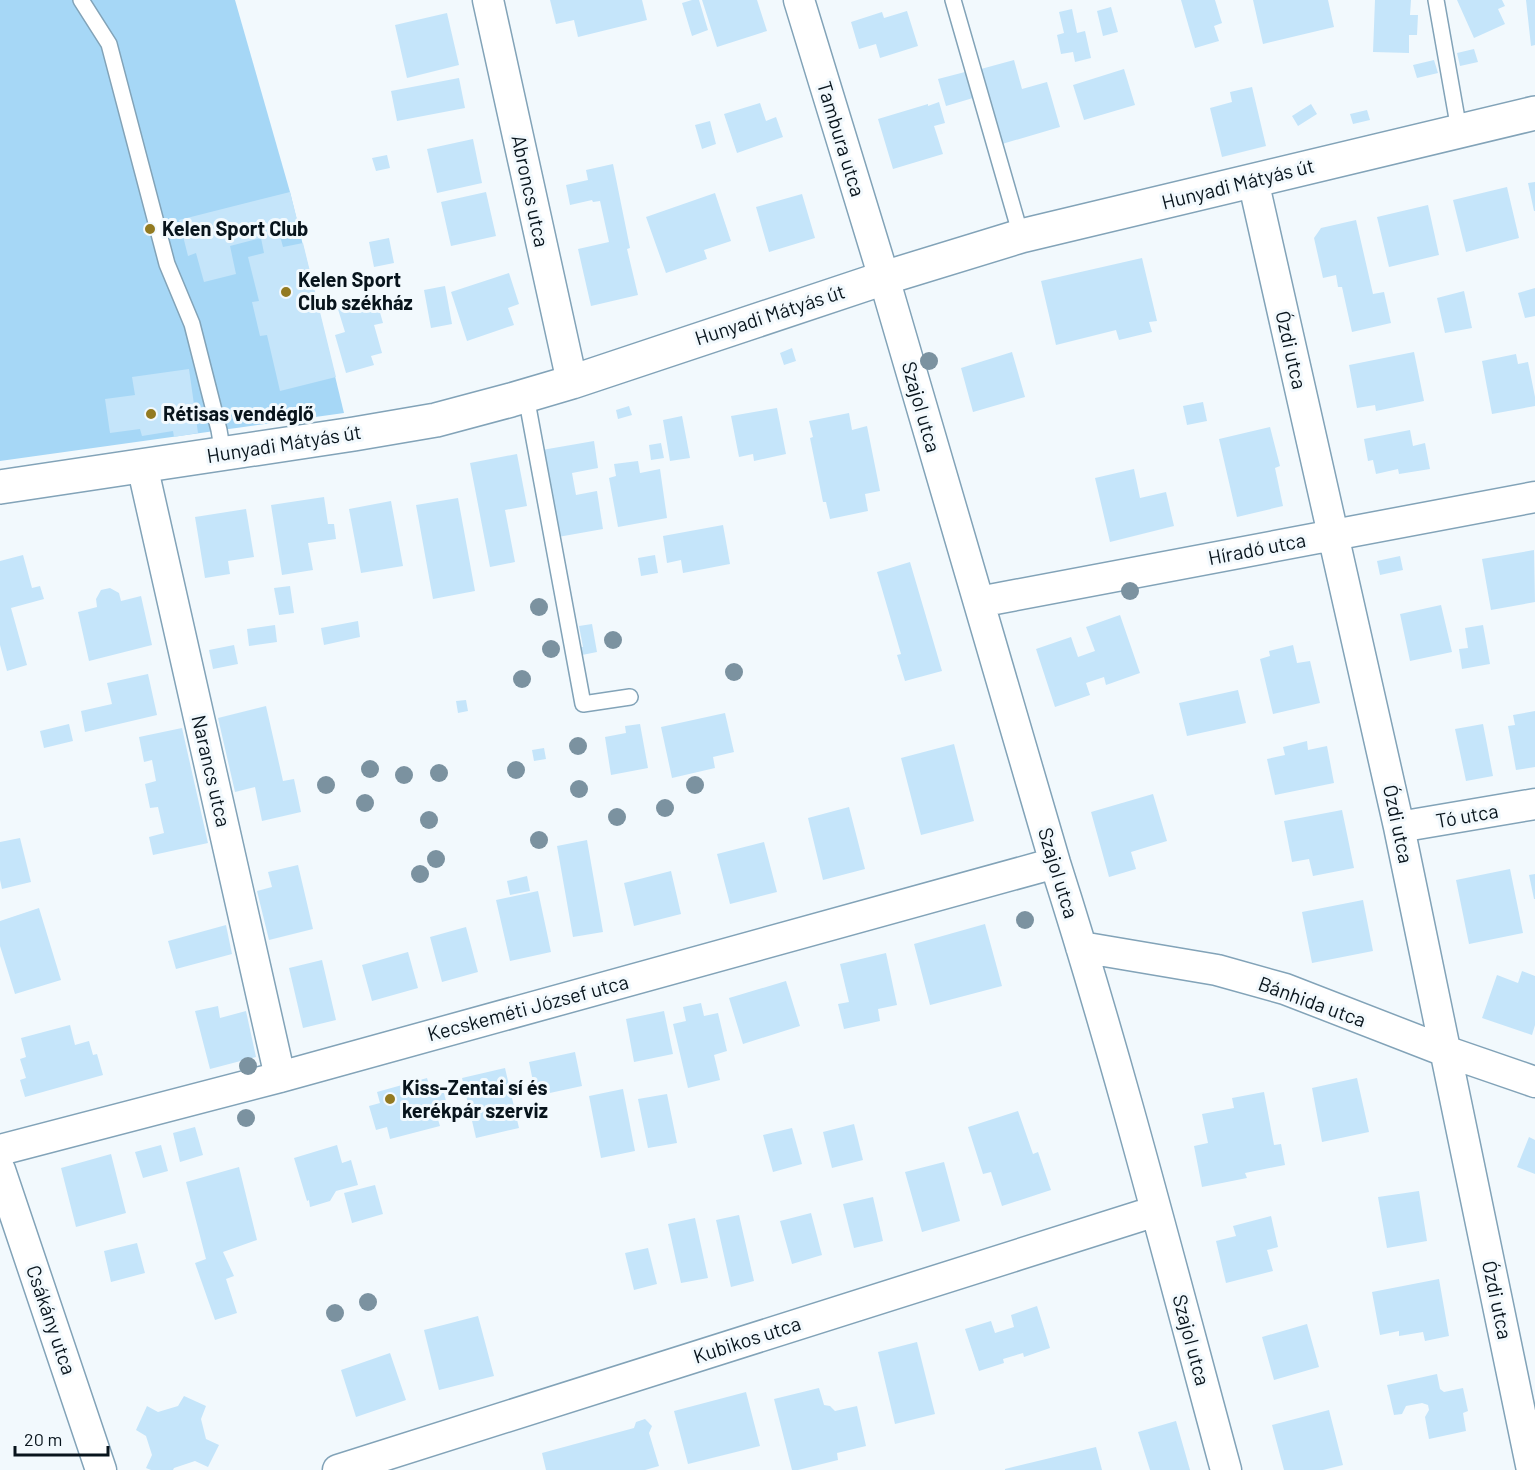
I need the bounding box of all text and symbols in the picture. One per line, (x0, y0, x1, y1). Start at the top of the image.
street label: Tambura utca (813, 78, 871, 199)
street label: Abroncs utca (507, 132, 555, 249)
street label: Hunyadi Mátyás út (1159, 152, 1316, 214)
place label: Kelen Sport Club (162, 216, 308, 240)
marker: Kelen Sport Club (143, 222, 157, 236)
place label: Kelen Sport Club székház (298, 267, 413, 314)
street label: Hunyadi Mátyás út (692, 278, 848, 350)
marker: Kelen Sport Club székház (279, 285, 293, 299)
street label: Ózdi utca (1271, 308, 1313, 391)
street label: Szajol utca (898, 358, 946, 455)
place label: Rétisas vendéglő (163, 401, 314, 425)
marker: Rétisas vendéglő (144, 407, 158, 421)
street label: Hunyadi Mátyás út (205, 419, 363, 467)
street label: Híradó utca (1206, 527, 1308, 569)
street label: Narancs utca (187, 712, 237, 829)
street label: Ózdi utca (1379, 782, 1419, 865)
street label: Tó utca (1434, 798, 1500, 832)
street label: Szajol utca (1034, 824, 1084, 921)
street label: Kecskeméti József utca (425, 969, 631, 1045)
street label: Bánhida utca (1255, 971, 1369, 1032)
place label: Kiss-Zentai sí és kerékpár szerviz (402, 1075, 548, 1122)
marker: Kiss-Zentai sí és kerékpár szerviz (383, 1092, 397, 1106)
street label: Ózdi utca (1478, 1258, 1518, 1341)
street label: Csákány utca (22, 1262, 82, 1378)
street label: Szajol utca (1168, 1291, 1216, 1388)
street label: Kubikos utca (690, 1310, 803, 1368)
scale bar (15, 1419, 108, 1457)
text: 20 m (24, 1428, 62, 1450)

